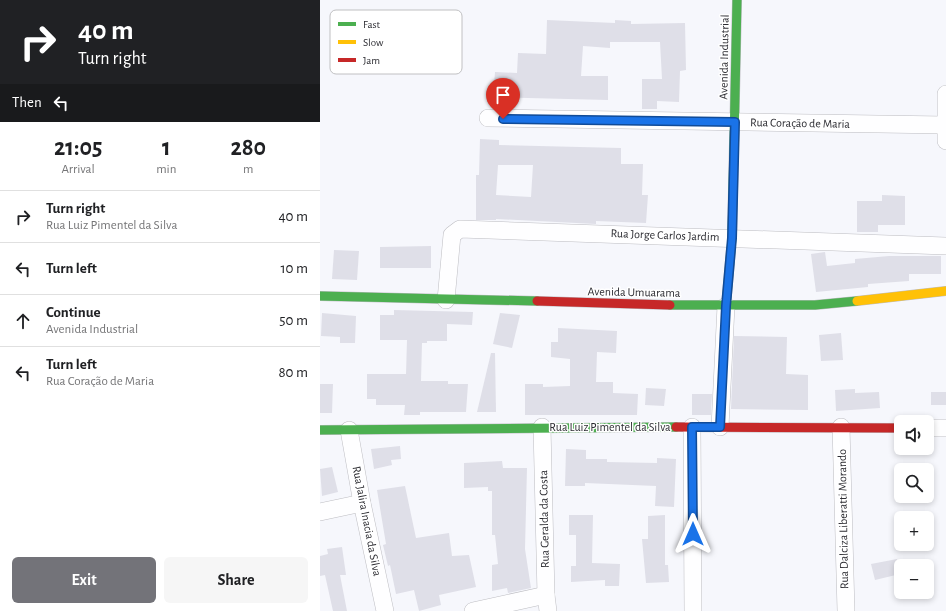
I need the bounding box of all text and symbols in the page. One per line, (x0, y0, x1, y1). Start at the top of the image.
legend (330, 10, 462, 74)
street label: Avenida Industrial (717, 14, 731, 100)
icon: right (12, 16, 64, 68)
text: 40 m (78, 17, 134, 45)
text: Fast (363, 19, 381, 30)
text: Slow (363, 37, 384, 48)
text: Turn right (78, 50, 147, 68)
text: Jam (363, 55, 380, 66)
pin (486, 78, 520, 119)
icon: arrive (492, 84, 514, 106)
icon: left (50, 92, 72, 114)
text: Then (12, 95, 42, 110)
street label: Rua Coração de Maria (750, 116, 850, 130)
text: 21:05 (54, 136, 102, 160)
text: 1 (162, 136, 171, 160)
text: 280 (230, 136, 266, 160)
text: Arrival (61, 163, 95, 176)
text: min (156, 163, 176, 176)
text: m (243, 163, 253, 176)
text: Turn right (46, 201, 105, 216)
icon: right (12, 206, 34, 228)
text: 40 m (278, 209, 308, 224)
text: Rua Luiz Pimentel da Silva (46, 219, 177, 232)
street label: Rua Jorge Carlos Jardim (610, 227, 720, 243)
icon: left (12, 258, 34, 280)
text: Turn left (46, 261, 97, 276)
text: 10 m (280, 261, 308, 276)
street label: Avenida Umuarama (588, 285, 681, 299)
text: Continue (46, 305, 101, 320)
icon: ahead (12, 310, 34, 332)
text: 50 m (279, 313, 308, 328)
text: Avenida Industrial (46, 323, 138, 336)
text: Turn left (46, 357, 97, 372)
icon: left (12, 362, 34, 384)
text: 80 m (278, 365, 308, 380)
text: Rua Coração de Maria (46, 375, 154, 388)
map controls (894, 415, 934, 599)
button: sound (894, 415, 934, 455)
street label: Rua Luiz Pimentel da Silva (549, 421, 671, 433)
street label: Rua Dalciza Liberatti Morando (836, 449, 850, 589)
button: search (894, 463, 934, 503)
street label: Rua Jalira Inacia da Silva (350, 465, 384, 577)
street label: Rua Geralda da Costa (537, 469, 551, 568)
button: + (894, 511, 934, 551)
position arrow (672, 513, 714, 555)
button: Exit (12, 557, 156, 603)
button: Share (164, 557, 308, 603)
button: − (894, 559, 934, 599)

